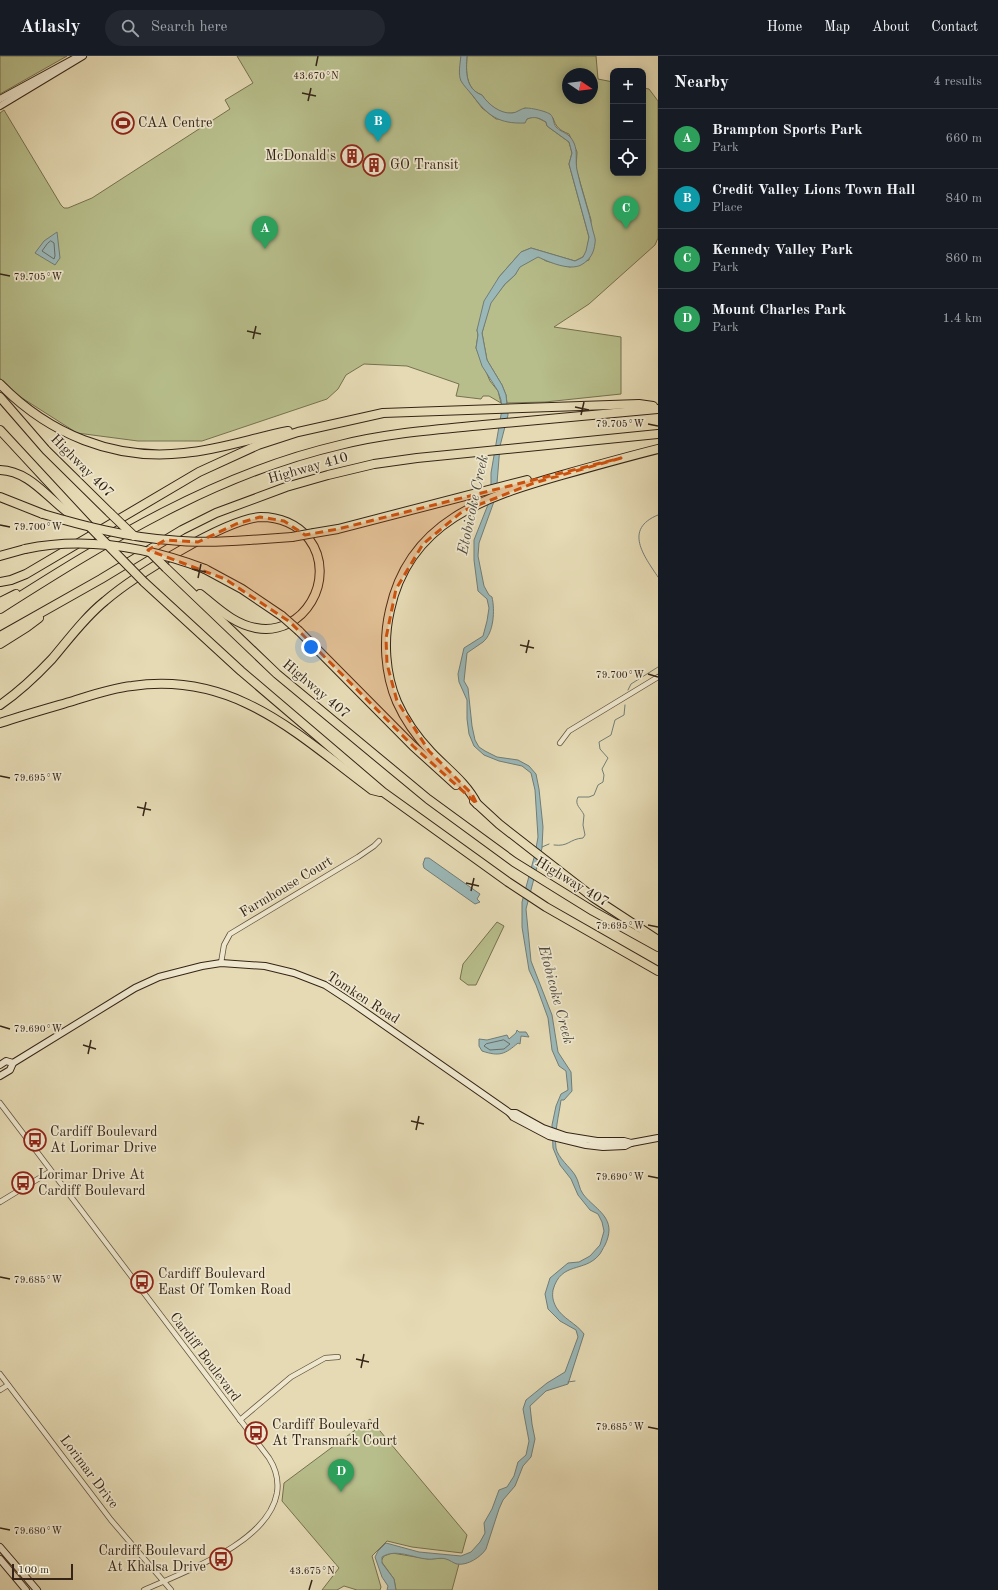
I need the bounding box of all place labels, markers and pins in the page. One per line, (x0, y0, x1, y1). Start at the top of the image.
pin: B (365, 109, 391, 142)
sports icon: CAA Centre (110, 110, 136, 136)
place label: CAA Centre (138, 116, 212, 130)
building icon: McDonald's (339, 143, 365, 169)
place label: McDonald's (265, 149, 336, 163)
building icon: GO Transit (361, 152, 387, 178)
place label: GO Transit (390, 158, 459, 172)
pin: C (613, 196, 639, 229)
pin: A (252, 216, 278, 249)
place label: Cardiff Boulevard At Lorimar Drive (50, 1125, 158, 1155)
bus stop icon: Cardiff Boulevard At Lorimar Drive (22, 1127, 48, 1153)
place label: Lorimar Drive At Cardiff Boulevard (38, 1168, 146, 1198)
bus stop icon: Lorimar Drive At Cardiff Boulevard (10, 1170, 36, 1196)
place label: Cardiff Boulevard East Of Tomken Road (158, 1267, 291, 1297)
bus stop icon: Cardiff Boulevard East Of Tomken Road (129, 1269, 155, 1295)
place label: Cardiff Boulevard At Transmark Court (272, 1418, 397, 1448)
bus stop icon: Cardiff Boulevard At Transmark Court (243, 1420, 269, 1446)
pin: D (328, 1459, 354, 1492)
place label: Cardiff Boulevard At Khalsa Drive (98, 1544, 206, 1574)
bus stop icon: Cardiff Boulevard At Khalsa Drive (208, 1546, 234, 1572)

